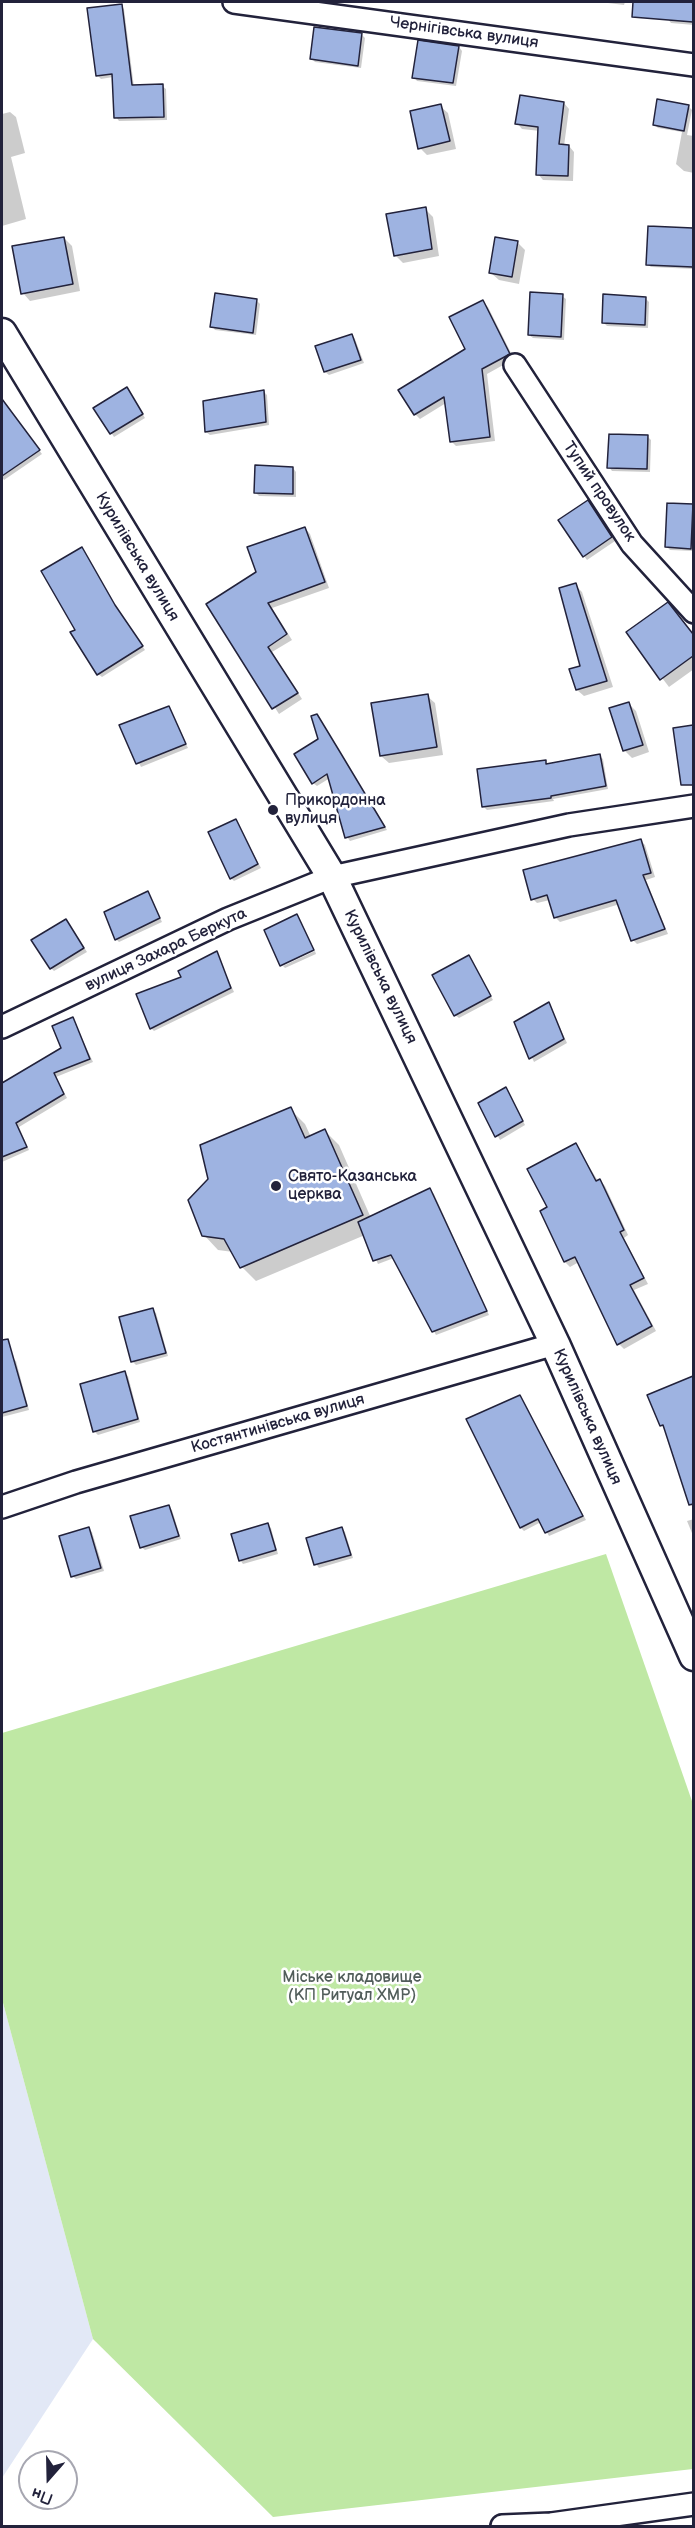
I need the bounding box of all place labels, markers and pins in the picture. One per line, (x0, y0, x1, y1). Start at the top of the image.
place label: Прикордонна вулиця (285, 791, 386, 829)
marker: Прикордонна вулиця (266, 803, 280, 817)
place label: Свято-Казанська церква (288, 1167, 417, 1205)
marker: Свято-Казанська церква (269, 1179, 283, 1193)

